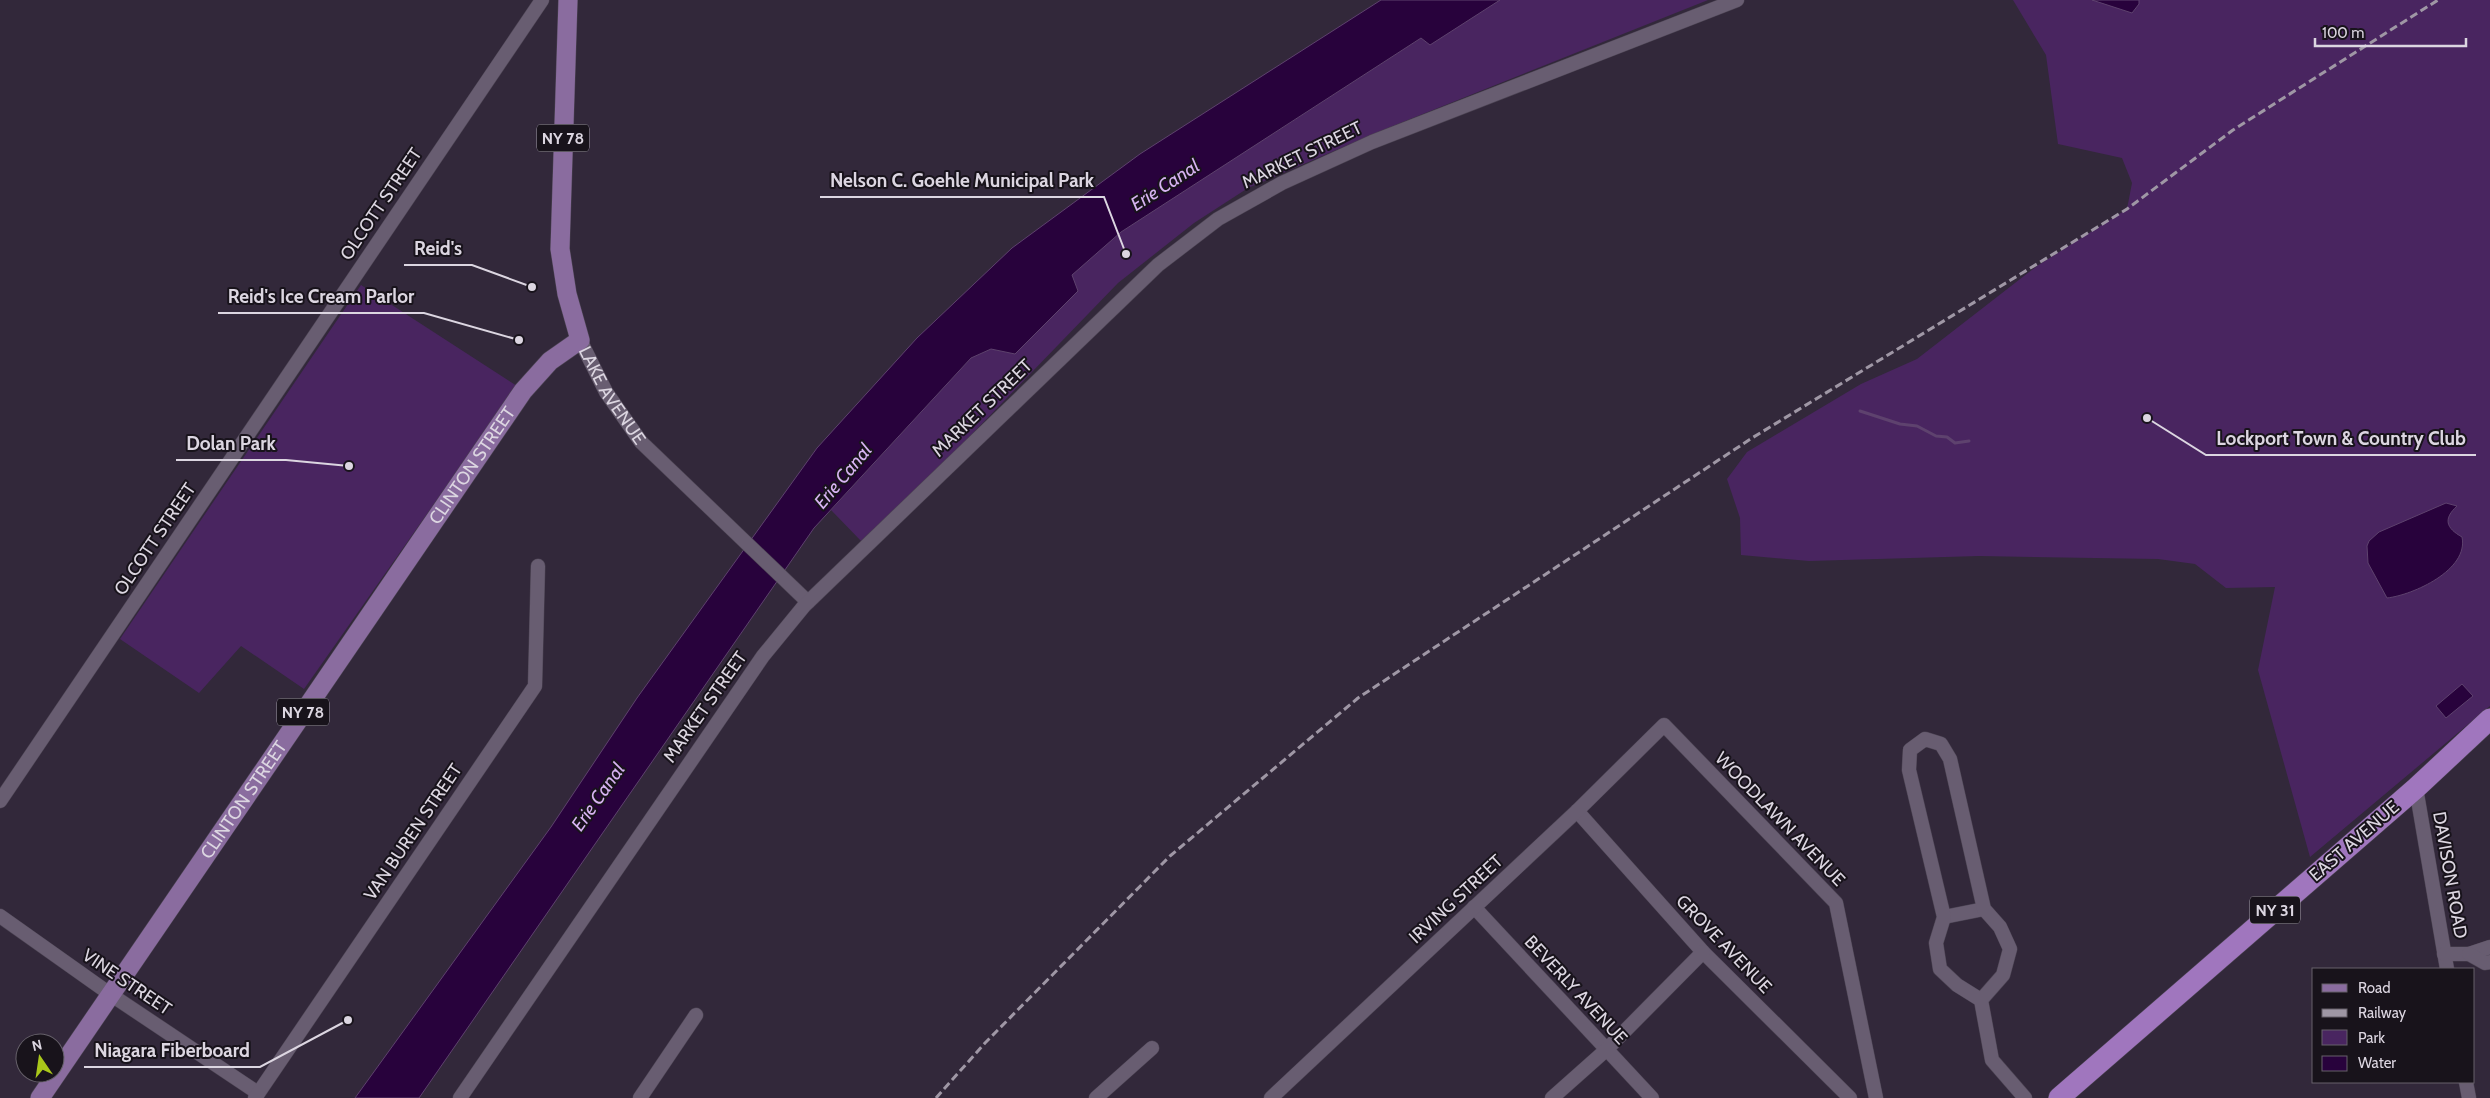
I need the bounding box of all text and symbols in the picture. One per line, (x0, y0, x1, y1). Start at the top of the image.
scale bar (2315, 15, 2466, 47)
text: 100 m (2322, 24, 2364, 42)
street label: MARKET STREET (1238, 116, 1366, 194)
road number: NY 78 (537, 125, 589, 152)
street label: OLCOTT STREET (335, 143, 427, 264)
water label: Erie Canal (1126, 154, 1204, 216)
callout: Nelson C. Goehle Municipal Park (820, 163, 1104, 197)
text: Nelson C. Goehle Municipal Park (830, 169, 1095, 192)
callout: Reid's (404, 231, 472, 265)
text: Reid's (414, 237, 462, 260)
callout: Reid's Ice Cream Parlor (218, 279, 424, 313)
text: Reid's Ice Cream Parlor (228, 285, 415, 308)
street label: LAKE AVENUE (574, 343, 650, 449)
street label: MARKET STREET (927, 354, 1037, 461)
street label: CLINTON STREET (424, 402, 520, 529)
callout: Lockport Town & Country Club (2206, 421, 2476, 455)
callout: Dolan Park (176, 426, 286, 460)
text: Lockport Town & Country Club (2216, 427, 2466, 450)
text: Dolan Park (186, 432, 277, 455)
water label: Erie Canal (809, 438, 877, 513)
street label: OLCOTT STREET (109, 478, 201, 599)
street label: MARKET STREET (658, 647, 752, 767)
road number: NY 78 (277, 699, 329, 726)
street label: CLINTON STREET (196, 737, 292, 863)
street label: WOODLAWN AVENUE (1710, 747, 1850, 891)
water label: Erie Canal (566, 758, 630, 835)
street label: VAN BUREN STREET (359, 759, 467, 904)
street label: EAST AVENUE (2304, 796, 2404, 886)
street label: DAVISON ROAD (2428, 810, 2472, 940)
street label: IRVING STREET (1405, 850, 1508, 948)
street label: GROVE AVENUE (1671, 890, 1777, 998)
road number: NY 31 (2250, 896, 2300, 924)
street label: BEVERLY AVENUE (1520, 931, 1632, 1049)
street label: VINE STREET (78, 944, 176, 1020)
legend (2312, 968, 2475, 1083)
text: Road (2358, 979, 2391, 997)
text: Railway (2358, 1004, 2407, 1022)
text: Park (2358, 1029, 2385, 1047)
north arrow (15, 1033, 65, 1083)
callout: Niagara Fiberboard (84, 1033, 260, 1067)
text: N (30, 1035, 44, 1055)
text: Niagara Fiberboard (94, 1039, 250, 1062)
text: Water (2358, 1054, 2396, 1072)

